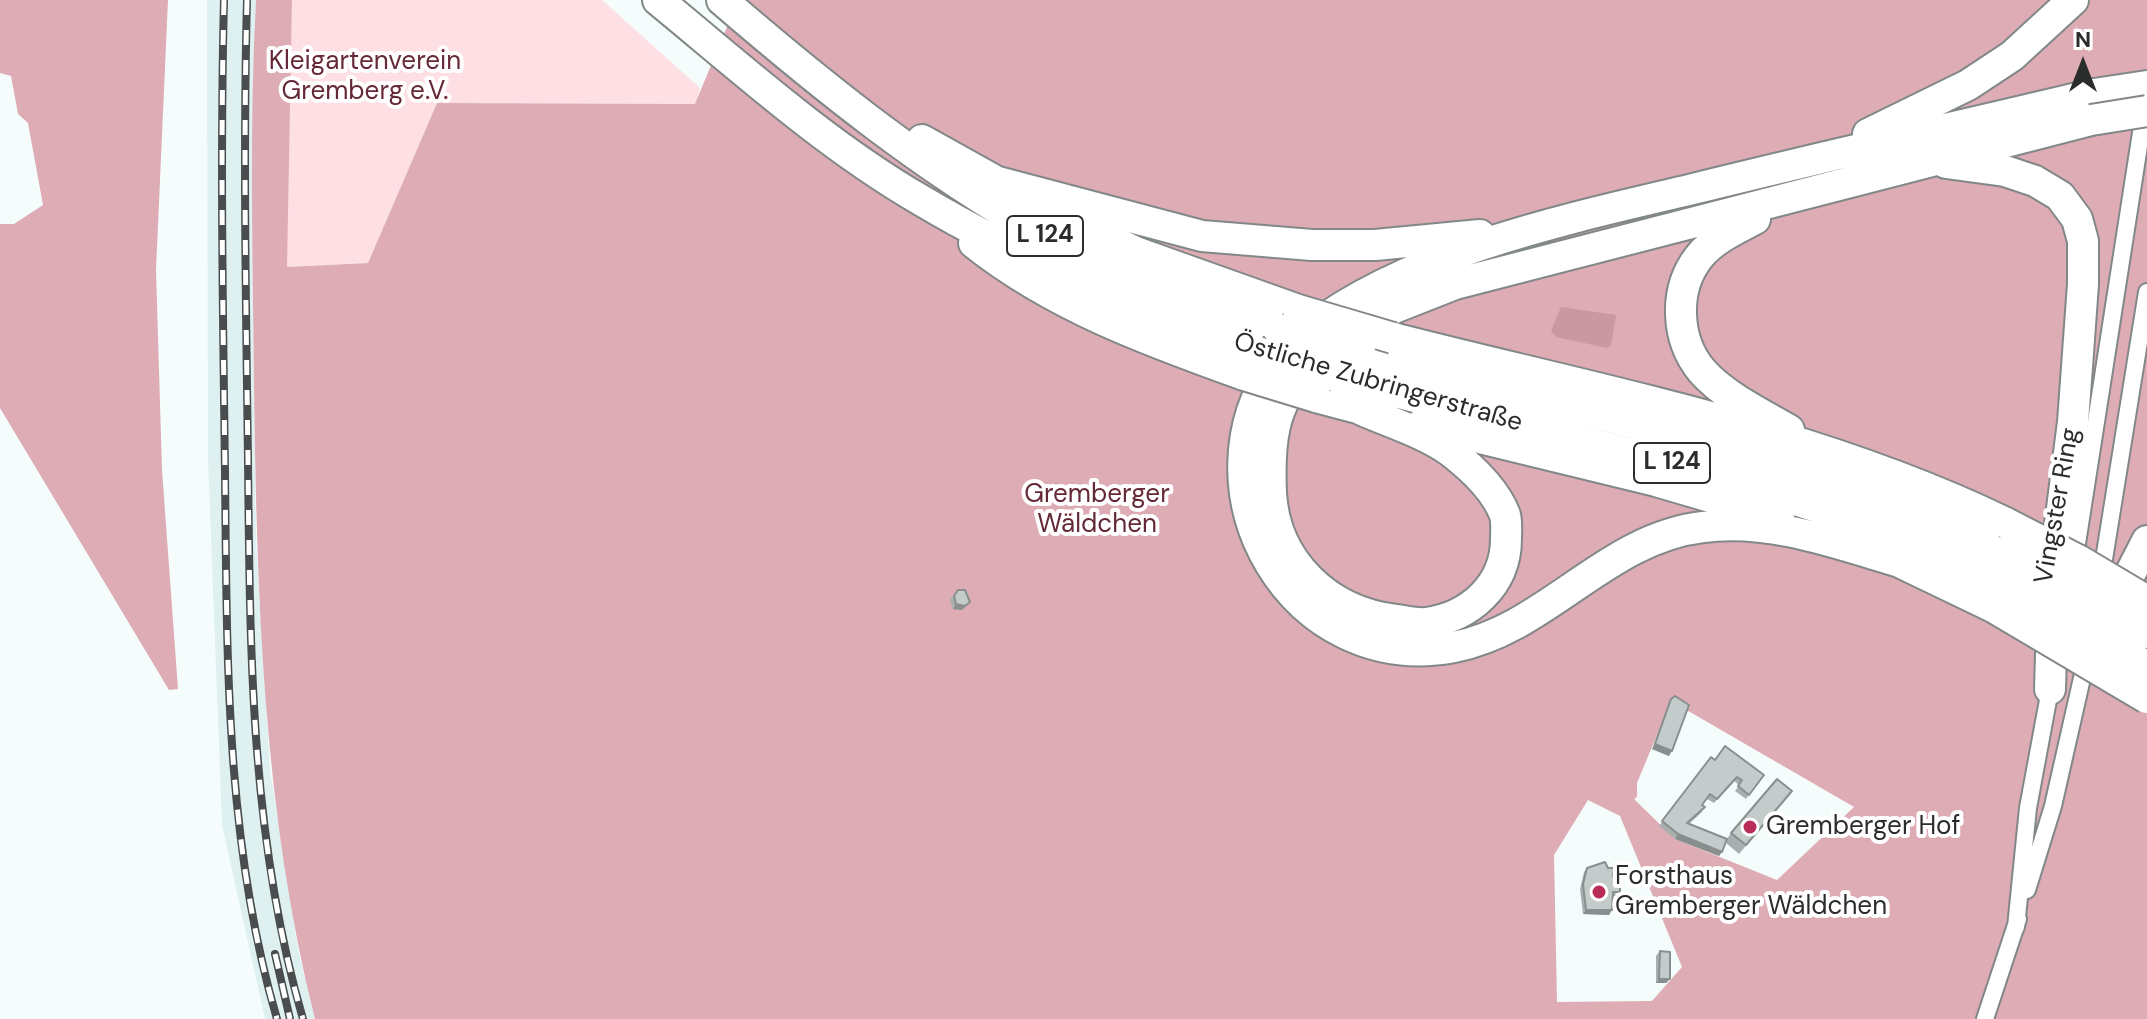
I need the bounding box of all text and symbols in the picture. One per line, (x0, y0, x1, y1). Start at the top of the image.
north arrow (2043, 24, 2123, 104)
text: N (2075, 25, 2091, 54)
park label: Kleigartenverein Gremberg e.V. (269, 46, 461, 108)
road number: L 124 (1007, 216, 1083, 256)
street label: Östliche Zubringerstraße (1230, 327, 1526, 439)
street label: Vingster Ring (2029, 426, 2087, 586)
road number: L 124 (1634, 443, 1710, 483)
park label: Gremberger Wäldchen (1024, 479, 1170, 540)
place label: Gremberger Hof (1766, 811, 1960, 843)
marker: Gremberger Hof (1741, 818, 1759, 836)
place label: Forsthaus Gremberger Wäldchen (1615, 861, 1887, 922)
marker: Forsthaus Gremberger Wäldchen (1590, 883, 1608, 901)

